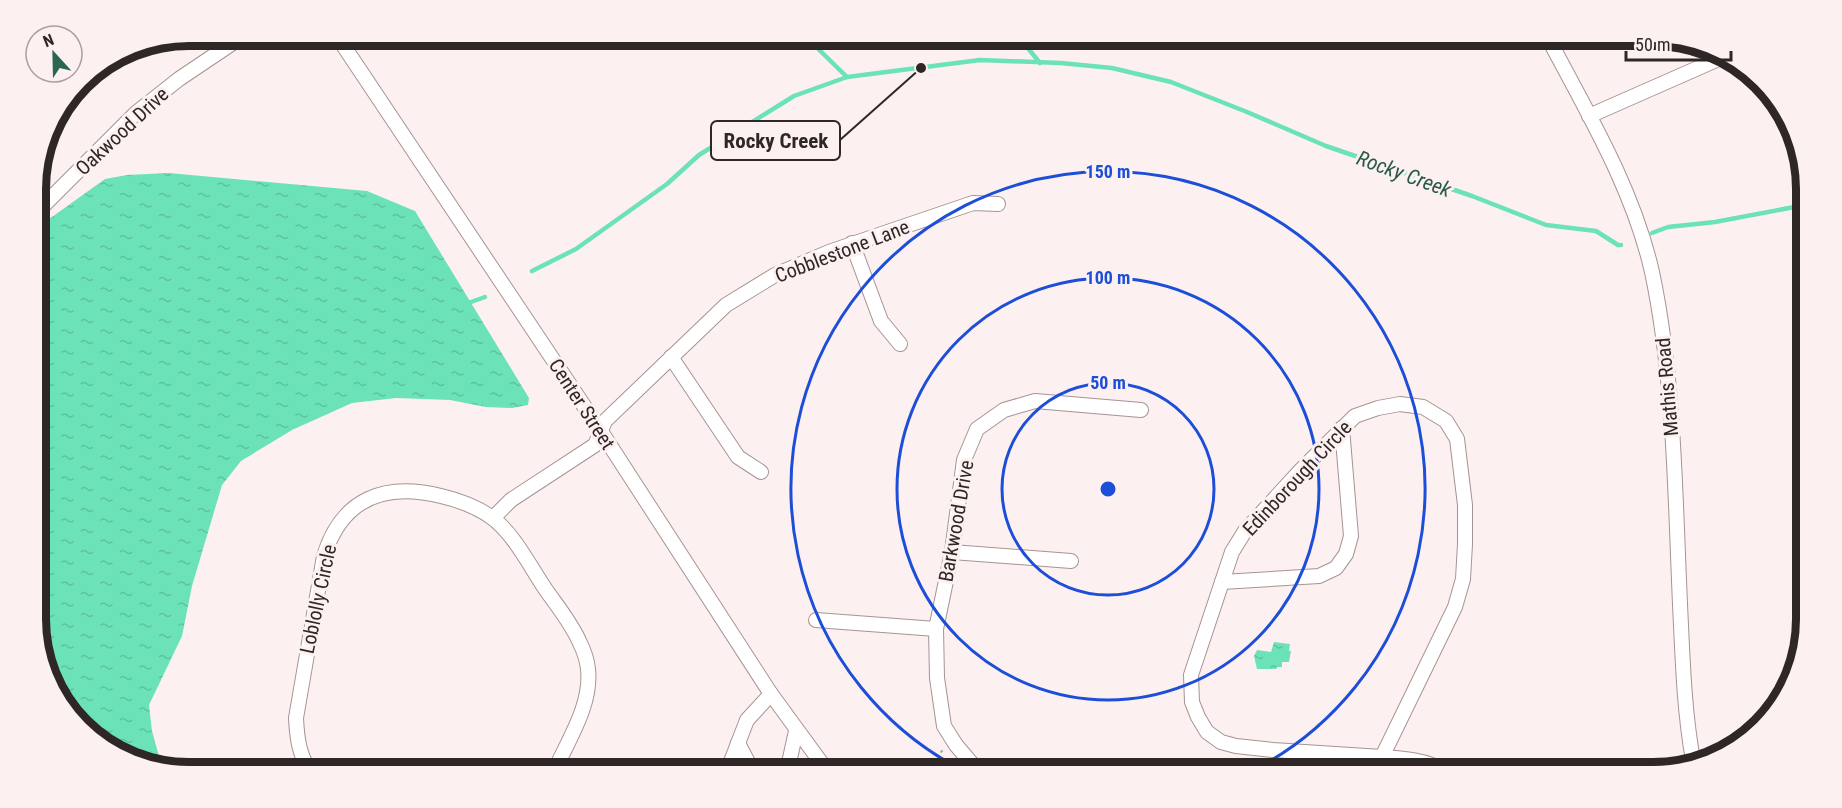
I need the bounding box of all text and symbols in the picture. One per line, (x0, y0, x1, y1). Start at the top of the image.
north arrow (24, 24, 84, 84)
scale bar (1626, 24, 1731, 62)
text: N (40, 30, 57, 51)
text: 50 m (1635, 34, 1670, 55)
street label: Oakwood Drive (71, 82, 173, 180)
callout: Rocky Creek (711, 121, 840, 160)
text: Rocky Creek (724, 129, 829, 153)
water label: Rocky Creek (1354, 146, 1455, 202)
text: 150 m (1086, 161, 1130, 182)
street label: Cobblestone Lane (772, 214, 912, 288)
text: 100 m (1086, 267, 1130, 288)
street label: Mathis Road (1651, 337, 1683, 437)
street label: Center Street (544, 354, 620, 454)
text: 50 m (1090, 372, 1126, 393)
street label: Edinborough Circle (1238, 415, 1356, 541)
street label: Barkwood Drive (933, 458, 979, 584)
centre of rings (1098, 479, 1118, 499)
street label: Loblolly Circle (295, 542, 341, 656)

